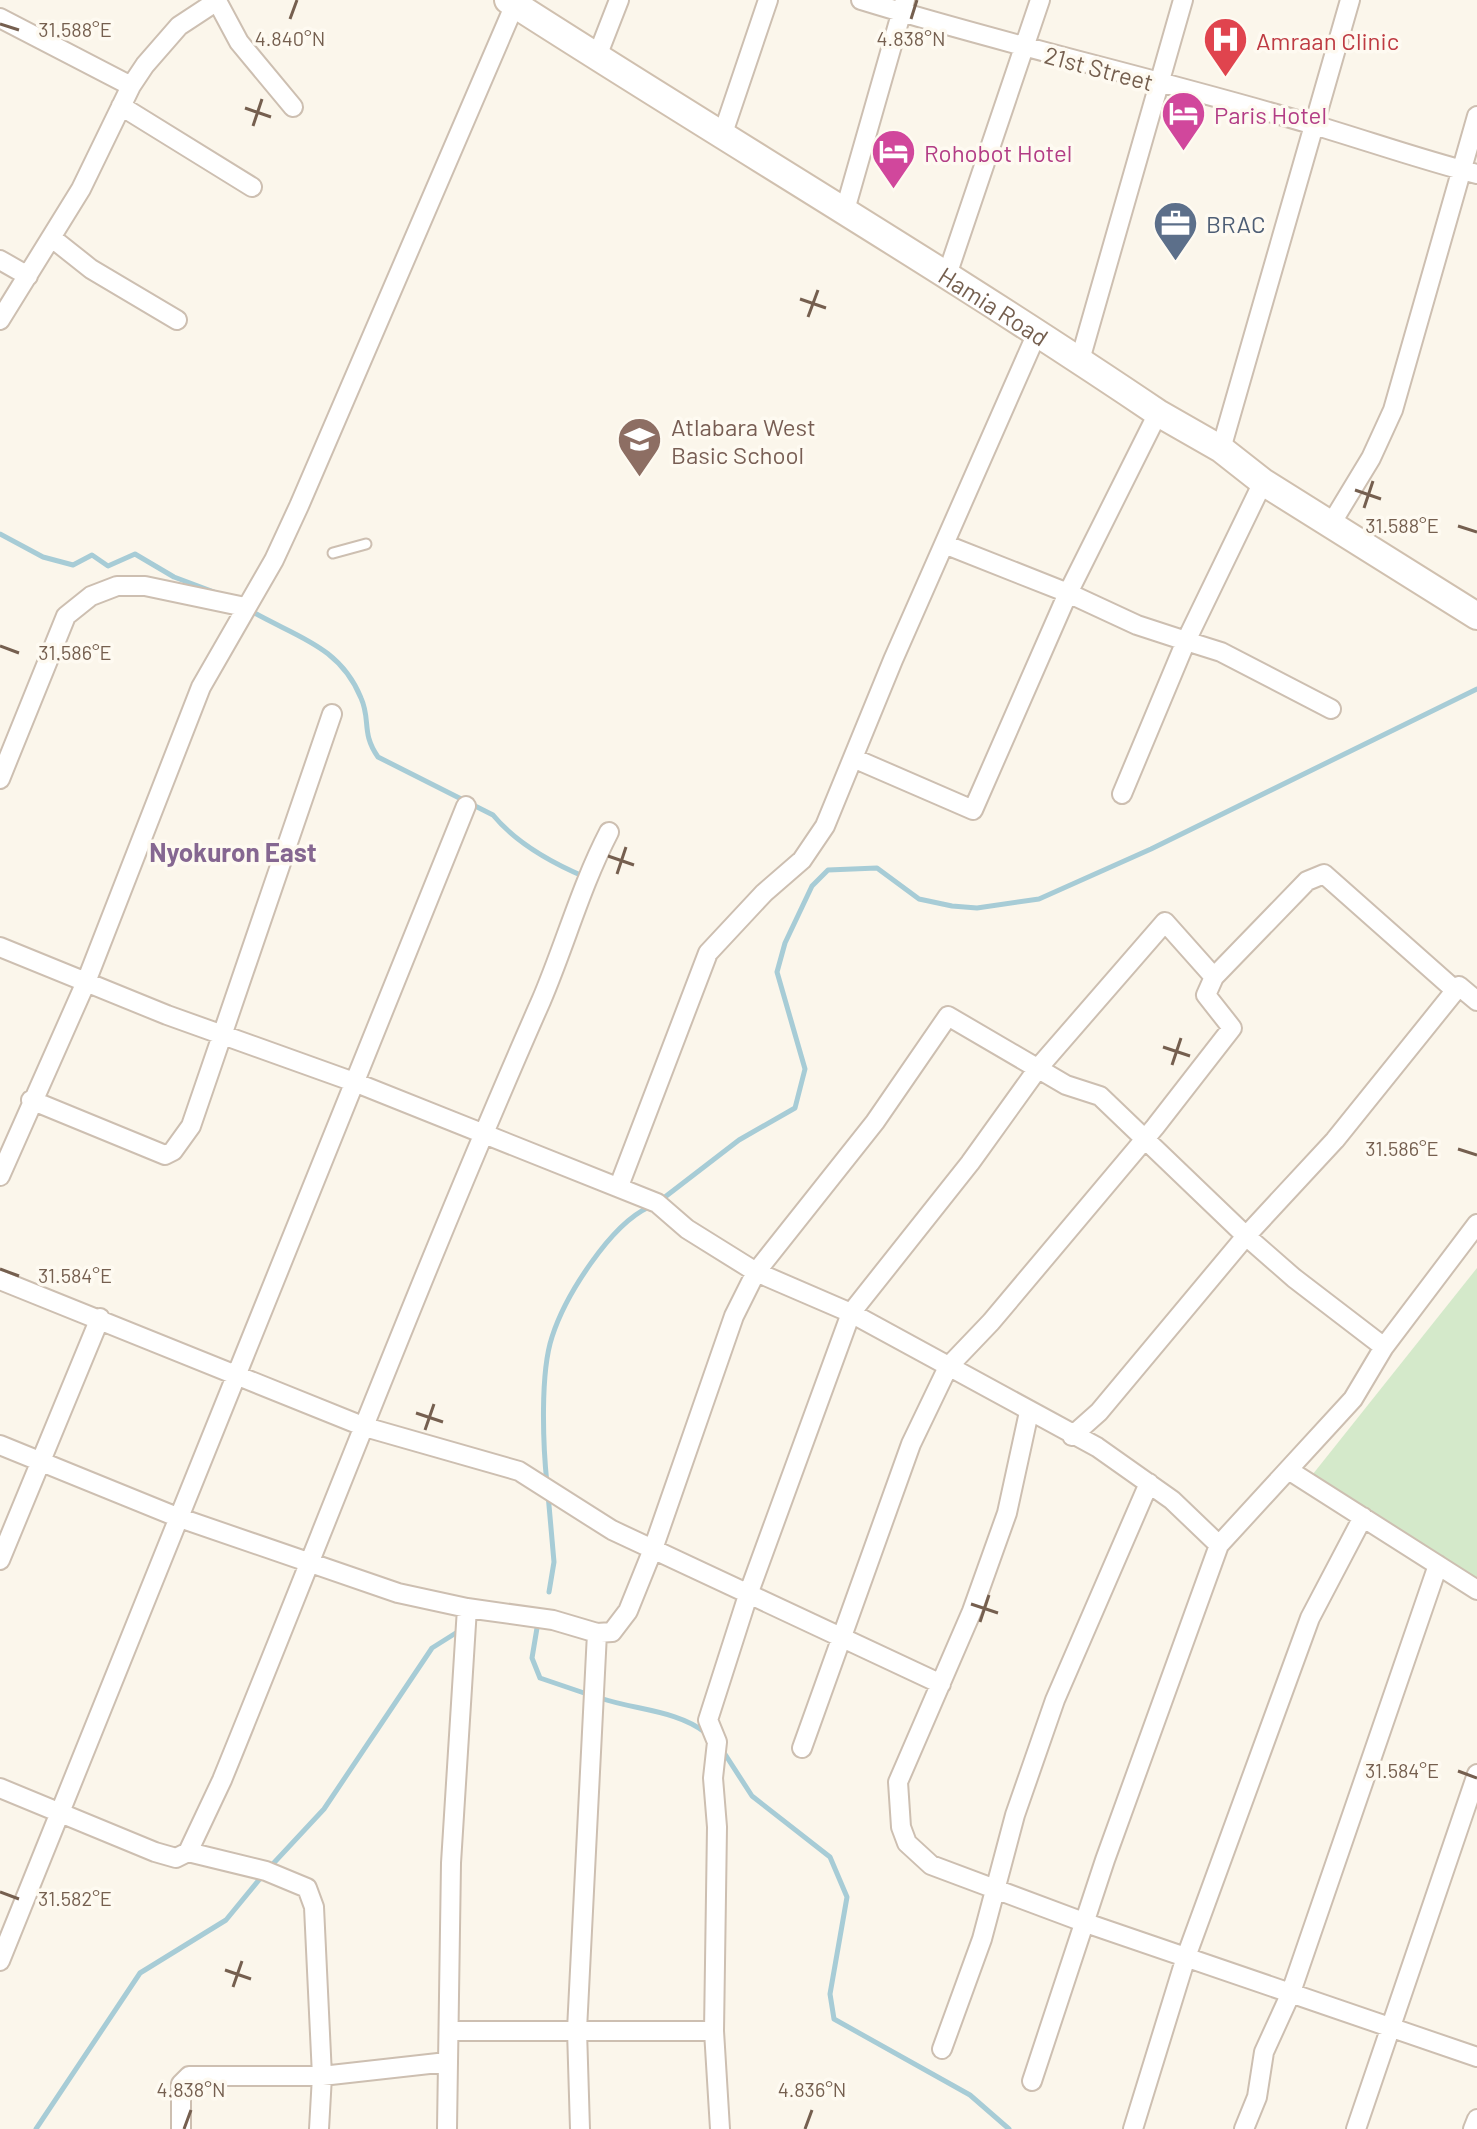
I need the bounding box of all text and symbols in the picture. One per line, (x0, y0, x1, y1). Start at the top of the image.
hospital icon: Amraan Clinic (1201, 16, 1249, 79)
text: 31.588°E (38, 17, 112, 41)
text: 4.840°N (255, 26, 325, 50)
text: 4.838°N (877, 26, 945, 50)
place label: Amraan Clinic (1256, 26, 1399, 55)
street label: 21st Street (1041, 40, 1157, 96)
hotel icon: Paris Hotel (1159, 90, 1207, 153)
place label: Paris Hotel (1214, 100, 1327, 129)
hotel icon: Rohobot Hotel (869, 128, 917, 191)
place label: Rohobot Hotel (924, 138, 1072, 167)
office icon: BRAC (1151, 199, 1199, 262)
place label: BRAC (1206, 209, 1265, 238)
street label: Hamia Road (934, 260, 1054, 351)
place label: Atlabara West Basic School (671, 412, 816, 469)
school or university icon: Atlabara West Basic School (616, 416, 664, 479)
text: 31.588°E (1365, 513, 1439, 537)
text: 31.586°E (38, 640, 112, 664)
district label: Nyokuron East (149, 836, 317, 867)
text: 31.586°E (1365, 1136, 1439, 1160)
text: 31.584°E (38, 1263, 112, 1287)
text: 31.584°E (1365, 1758, 1439, 1782)
text: 31.582°E (38, 1886, 112, 1910)
text: 4.838°N (157, 2077, 225, 2101)
text: 4.836°N (778, 2077, 846, 2101)

